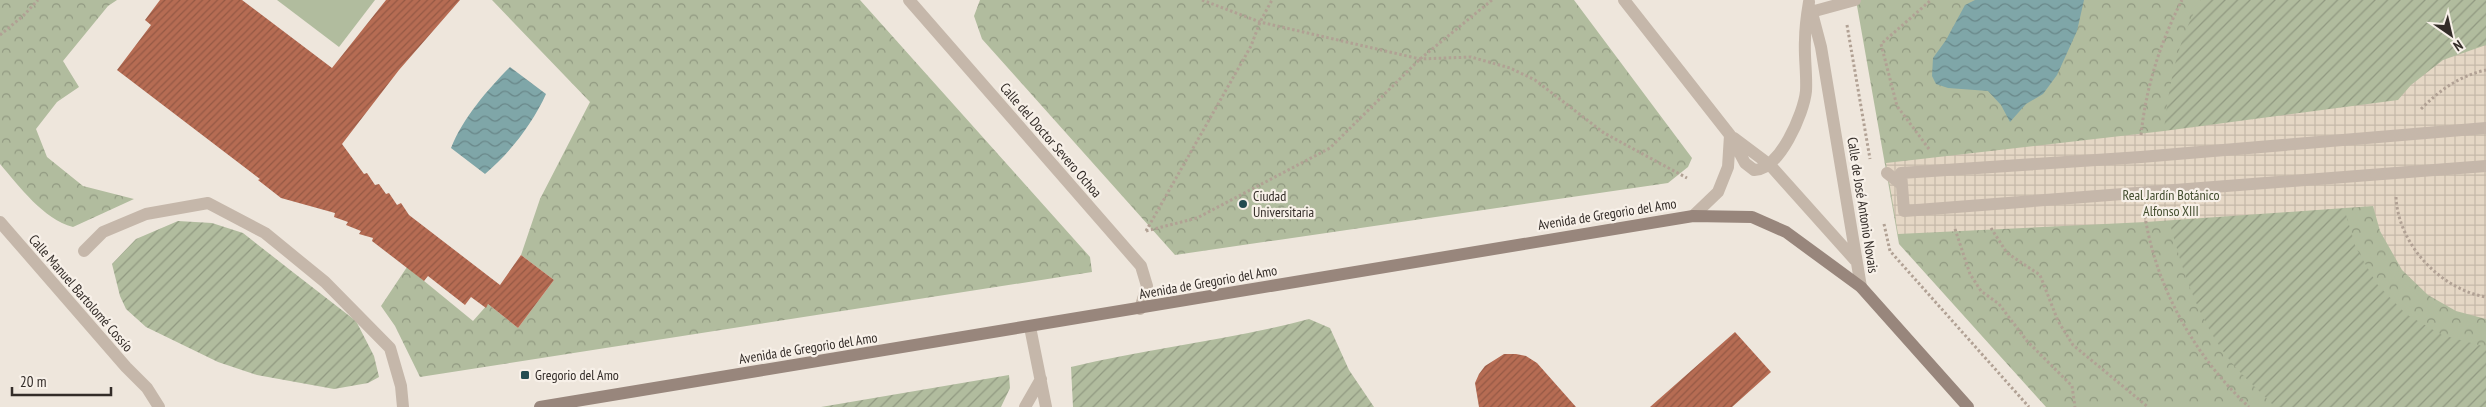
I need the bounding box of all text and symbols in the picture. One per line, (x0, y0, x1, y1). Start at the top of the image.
north arrow (2426, 10, 2476, 60)
text: N (2450, 36, 2466, 55)
street label: Calle del Doctor Severo Ochoa (996, 79, 1106, 201)
street label: Calle de José Antonio Novais (1843, 136, 1883, 275)
park label: Real Jardín Botánico Alfonso XIII (2123, 186, 2219, 220)
place label: Ciudad Universitaria (1253, 187, 1314, 221)
street label: Avenida de Gregorio del Amo (1537, 194, 1677, 234)
marker: Ciudad Universitaria (1237, 198, 1249, 210)
street label: Calle Manuel Bartolomé Cossío (25, 231, 137, 355)
street label: Avenida de Gregorio del Amo (1138, 261, 1278, 303)
street label: Avenida de Gregorio del Amo (738, 328, 878, 368)
scale bar (12, 364, 111, 396)
place label: Gregorio del Amo (535, 366, 619, 384)
marker: Gregorio del Amo (519, 369, 531, 381)
text: 20 m (20, 372, 46, 391)

